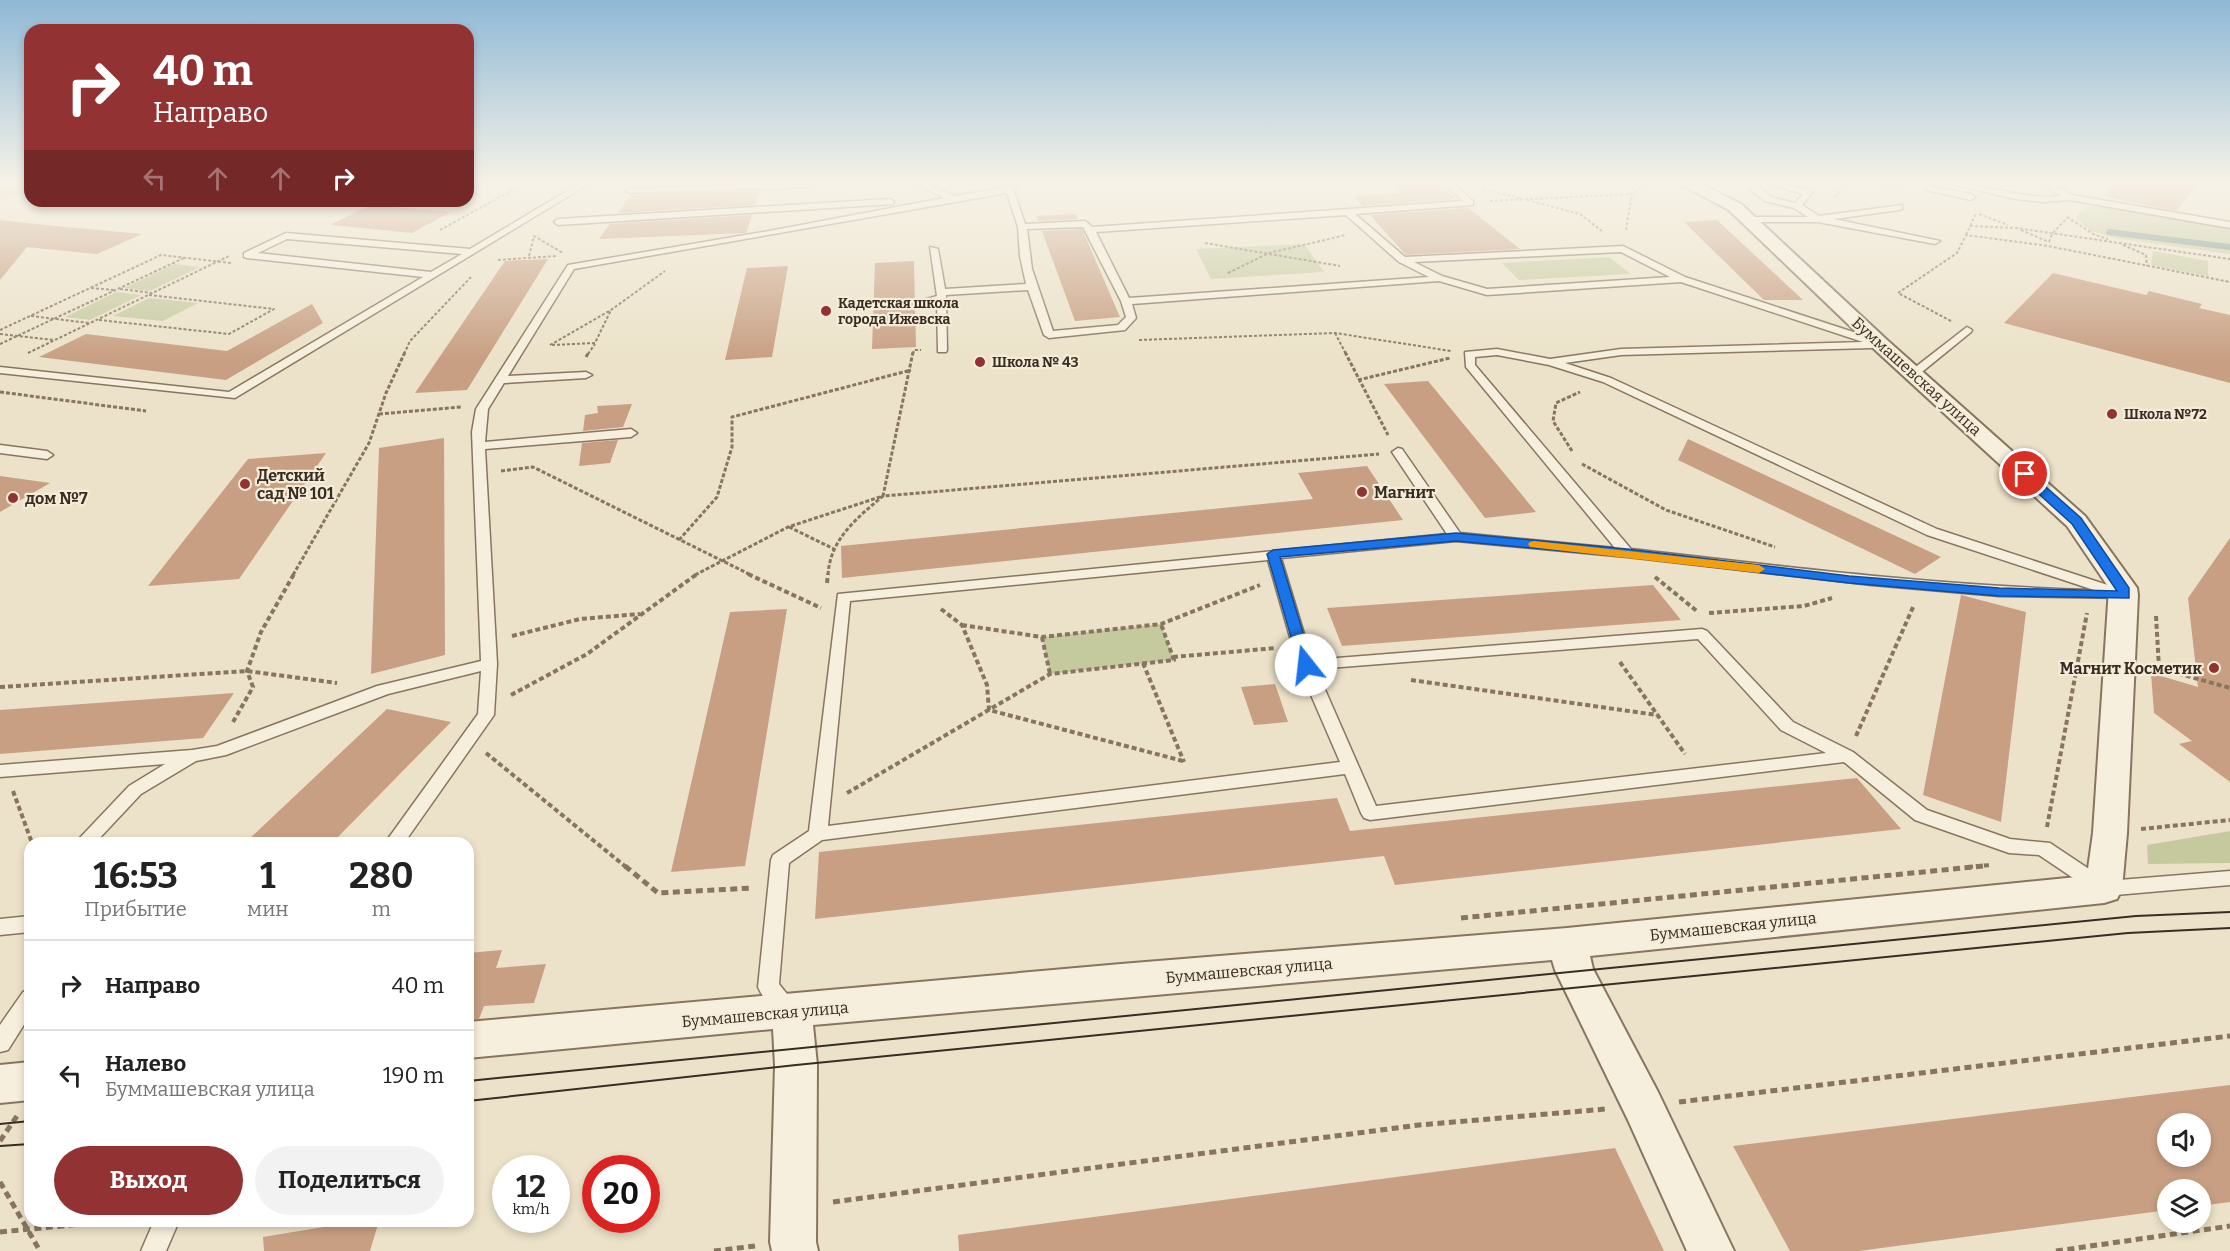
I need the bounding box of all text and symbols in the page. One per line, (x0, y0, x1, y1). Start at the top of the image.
text: 40 m (153, 46, 253, 96)
icon: right (54, 48, 132, 126)
text: Направо (153, 97, 268, 129)
icon: left (138, 162, 171, 195)
icon: ahead (201, 162, 234, 195)
icon: ahead (264, 162, 297, 195)
icon: right (327, 162, 360, 195)
place label: Кадетская школа города Ижевска (838, 295, 959, 328)
marker: Кадетская школа города Ижевска (819, 304, 833, 318)
street label: Буммашевская улица (1848, 313, 1985, 440)
place label: Школа № 43 (992, 354, 1079, 371)
marker: Школа № 43 (973, 355, 987, 369)
place label: Школа №72 (2124, 406, 2207, 423)
marker: Школа №72 (2105, 407, 2119, 421)
pin (1999, 448, 2050, 499)
icon: arrive (2008, 457, 2041, 490)
place label: Детский сад № 101 (257, 466, 334, 503)
marker: Детский сад № 101 (238, 477, 252, 491)
place label: Магнит (1374, 483, 1435, 502)
marker: Магнит (1355, 485, 1369, 499)
place label: дом №7 (25, 489, 88, 508)
marker: дом №7 (6, 491, 20, 505)
position arrow (1274, 633, 1338, 697)
place label: Магнит Косметик (2060, 659, 2202, 678)
marker: Магнит Косметик (2207, 661, 2221, 675)
text: 16:53 (93, 854, 178, 898)
text: 1 (260, 854, 276, 898)
text: 280 (349, 854, 414, 898)
text: Прибытие (84, 897, 187, 921)
text: мин (247, 897, 289, 921)
text: m (372, 897, 391, 921)
street label: Буммашевская улица (1649, 908, 1818, 945)
street label: Буммашевская улица (1165, 954, 1334, 987)
icon: right (54, 969, 87, 1002)
text: Направо (105, 972, 200, 999)
text: 40 m (392, 972, 444, 999)
street label: Буммашевская улица (681, 998, 850, 1031)
text: Налево (105, 1050, 186, 1077)
icon: left (54, 1059, 87, 1092)
text: 190 m (383, 1062, 444, 1089)
text: Буммашевская улица (105, 1077, 315, 1101)
map controls (2157, 1113, 2211, 1233)
button: sound (2157, 1113, 2211, 1167)
button: Выход (54, 1146, 243, 1215)
button: Поделиться (255, 1146, 444, 1215)
speed limit sign: 20 (582, 1155, 660, 1233)
text: 12 (516, 1169, 546, 1205)
button: layers (2157, 1179, 2211, 1233)
text: km/h (512, 1200, 550, 1218)

